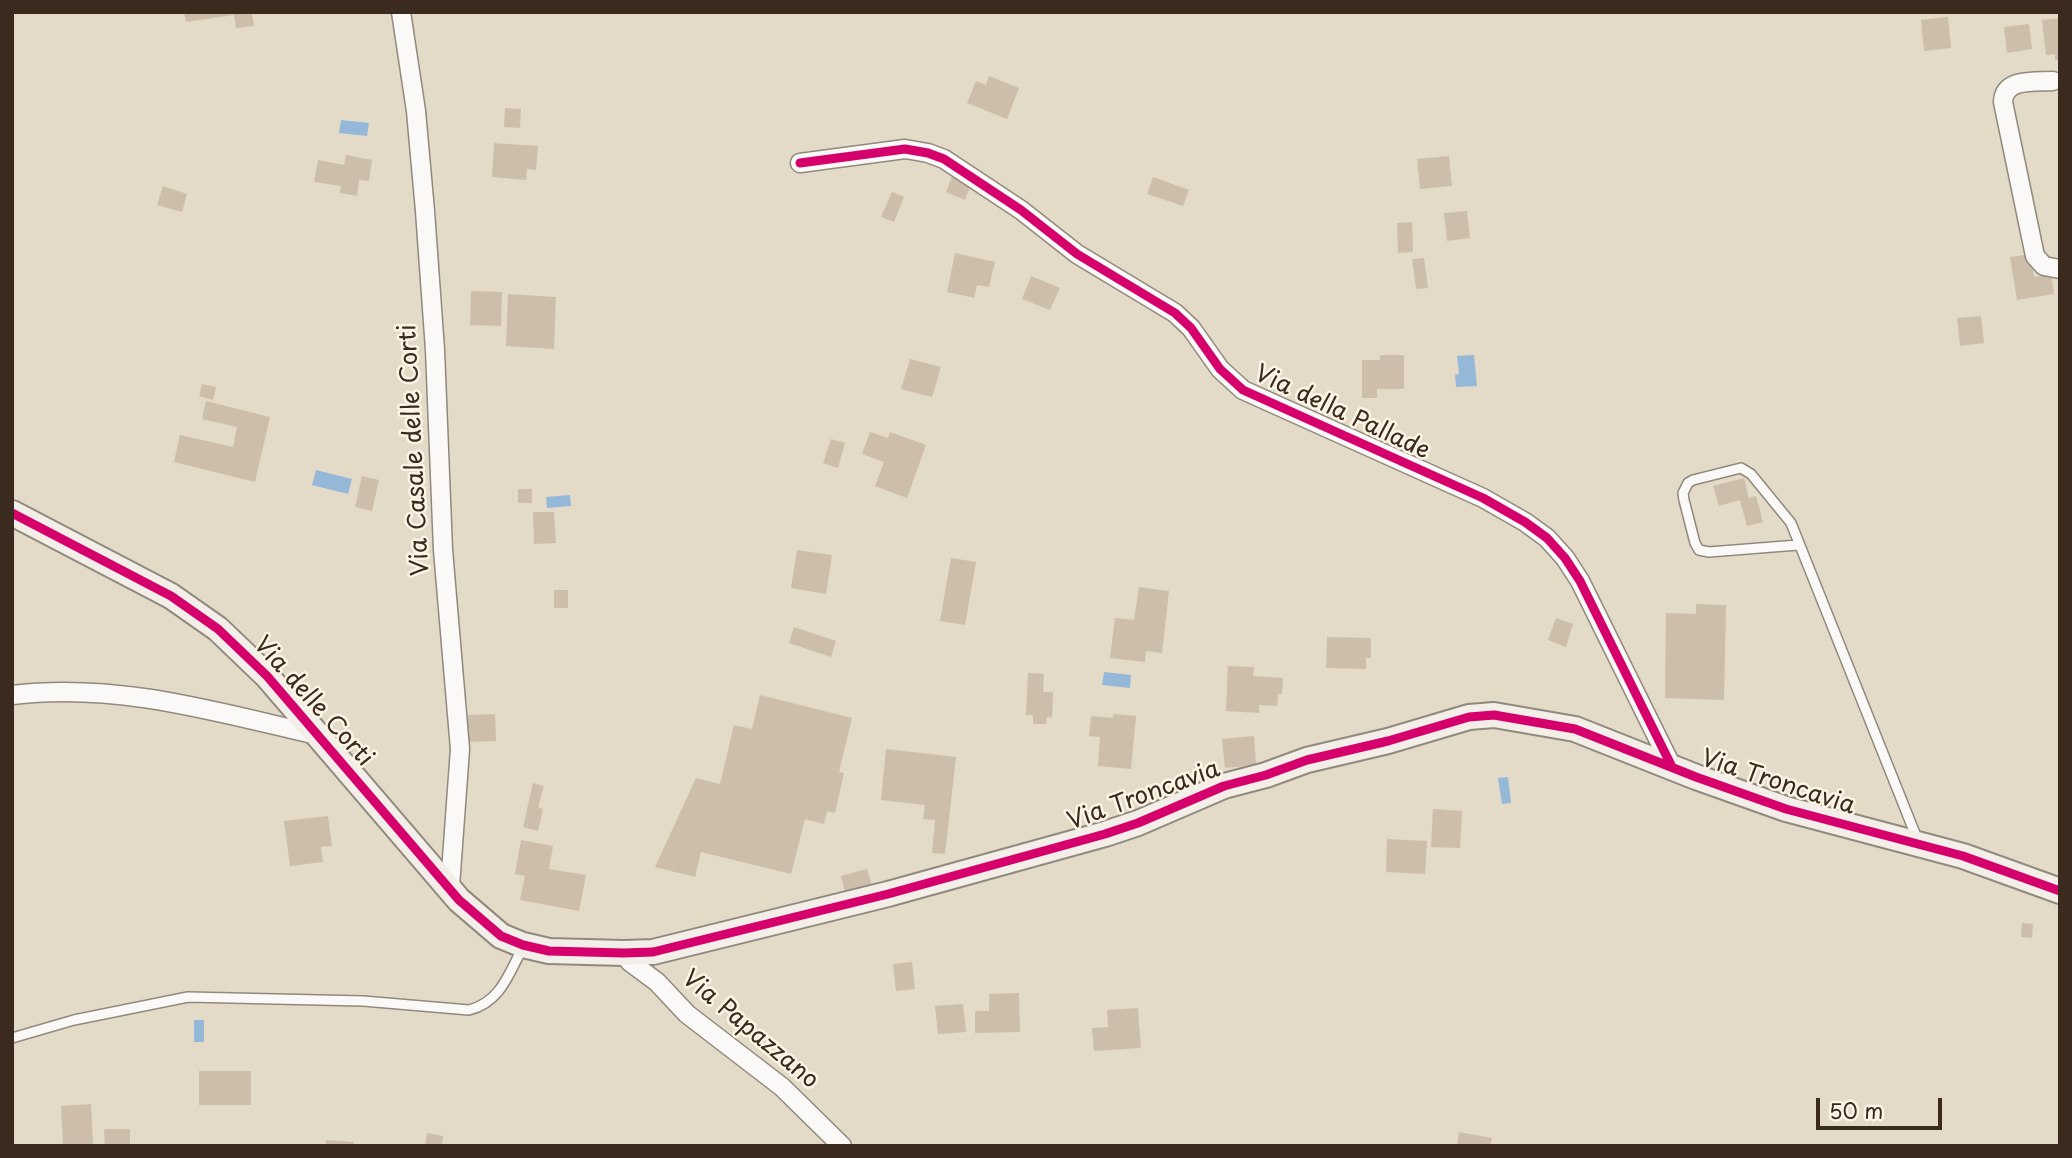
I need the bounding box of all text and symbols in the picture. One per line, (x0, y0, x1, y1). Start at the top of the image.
street label: Via Casale delle Corti (394, 323, 436, 577)
street label: Via della Pallade (1250, 360, 1434, 466)
street label: Via delle Corti (247, 631, 379, 773)
street label: Via Troncavia (1697, 745, 1859, 821)
street label: Via Troncavia (1064, 755, 1224, 837)
street label: Via Papazzano (676, 965, 824, 1095)
scale bar (1820, 1084, 1946, 1128)
text: 50 m (1829, 1094, 1883, 1126)

